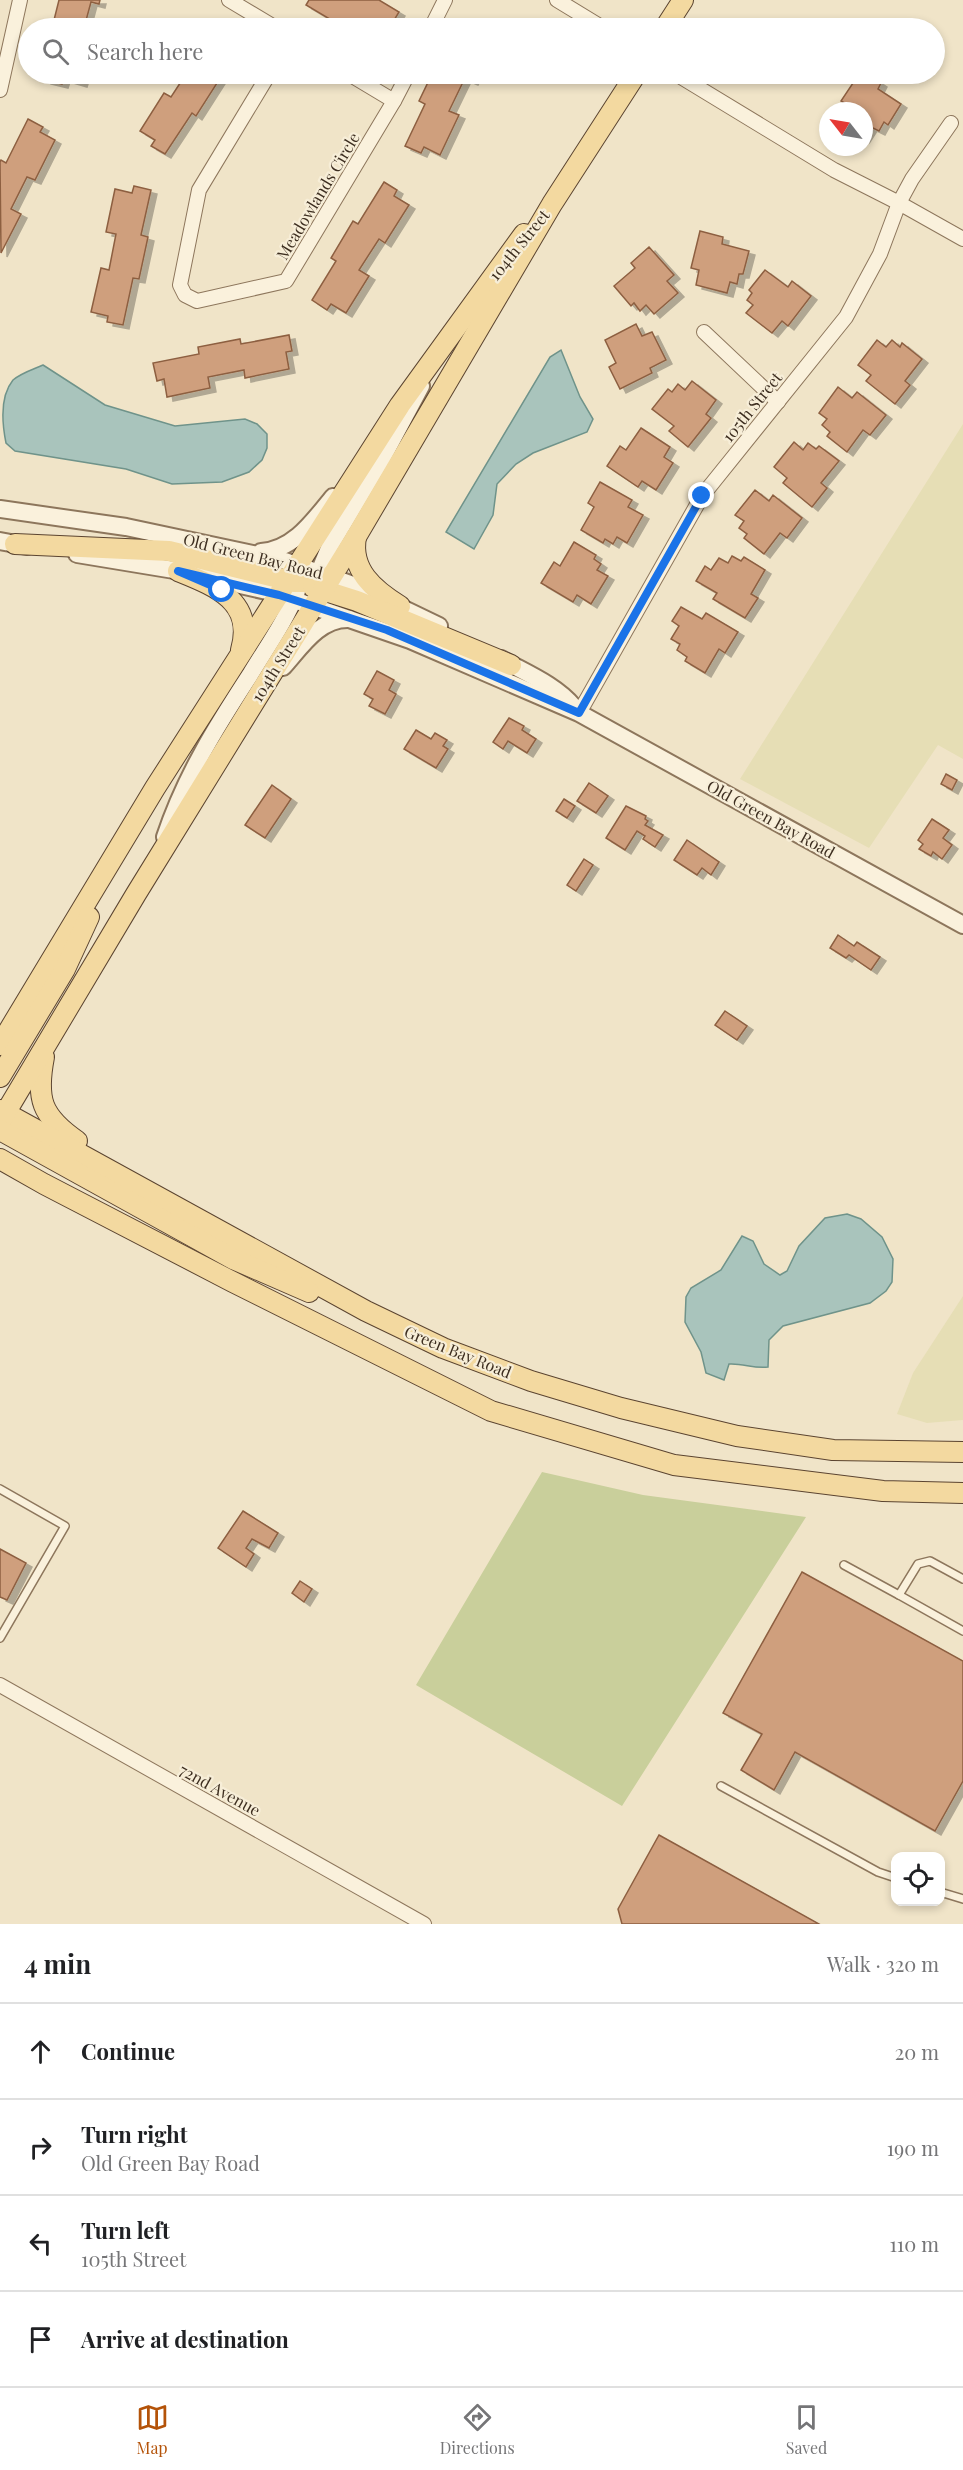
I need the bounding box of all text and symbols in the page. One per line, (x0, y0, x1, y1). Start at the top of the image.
search box (18, 18, 945, 84)
icon: search (39, 35, 72, 68)
text: Search here (87, 36, 203, 66)
north arrow (819, 102, 873, 156)
street label: Meadowlands Circle (271, 128, 364, 263)
street label: 104th Street (484, 205, 554, 284)
street label: 105th Street (717, 367, 786, 446)
route end (688, 482, 714, 508)
street label: Old Green Bay Road (181, 528, 325, 583)
route start (208, 576, 234, 602)
street label: 104th Street (246, 622, 309, 706)
street label: Old Green Bay Road (704, 775, 839, 862)
street label: Green Bay Road (402, 1321, 515, 1383)
street label: 72nd Avenue (176, 1759, 264, 1820)
map controls (891, 1852, 945, 1906)
button: locate (891, 1852, 945, 1906)
text: 4 min (24, 1946, 91, 1981)
text: Walk · 320 m (827, 1950, 939, 1977)
icon: ahead (24, 2035, 57, 2068)
text: Continue (81, 2036, 175, 2066)
text: 20 m (895, 2038, 939, 2065)
text: Turn right (81, 2119, 187, 2149)
icon: right (24, 2131, 57, 2164)
text: 190 m (887, 2134, 939, 2161)
text: Old Green Bay Road (81, 2149, 260, 2176)
text: Turn left (81, 2215, 170, 2245)
icon: left (24, 2227, 57, 2260)
text: 110 m (889, 2230, 939, 2257)
text: 105th Street (81, 2245, 186, 2272)
icon: arrive (24, 2323, 57, 2356)
text: Arrive at destination (81, 2324, 289, 2354)
tab: Map (136, 2401, 169, 2458)
tab: Directions (440, 2401, 515, 2458)
tab: Saved (786, 2401, 827, 2458)

